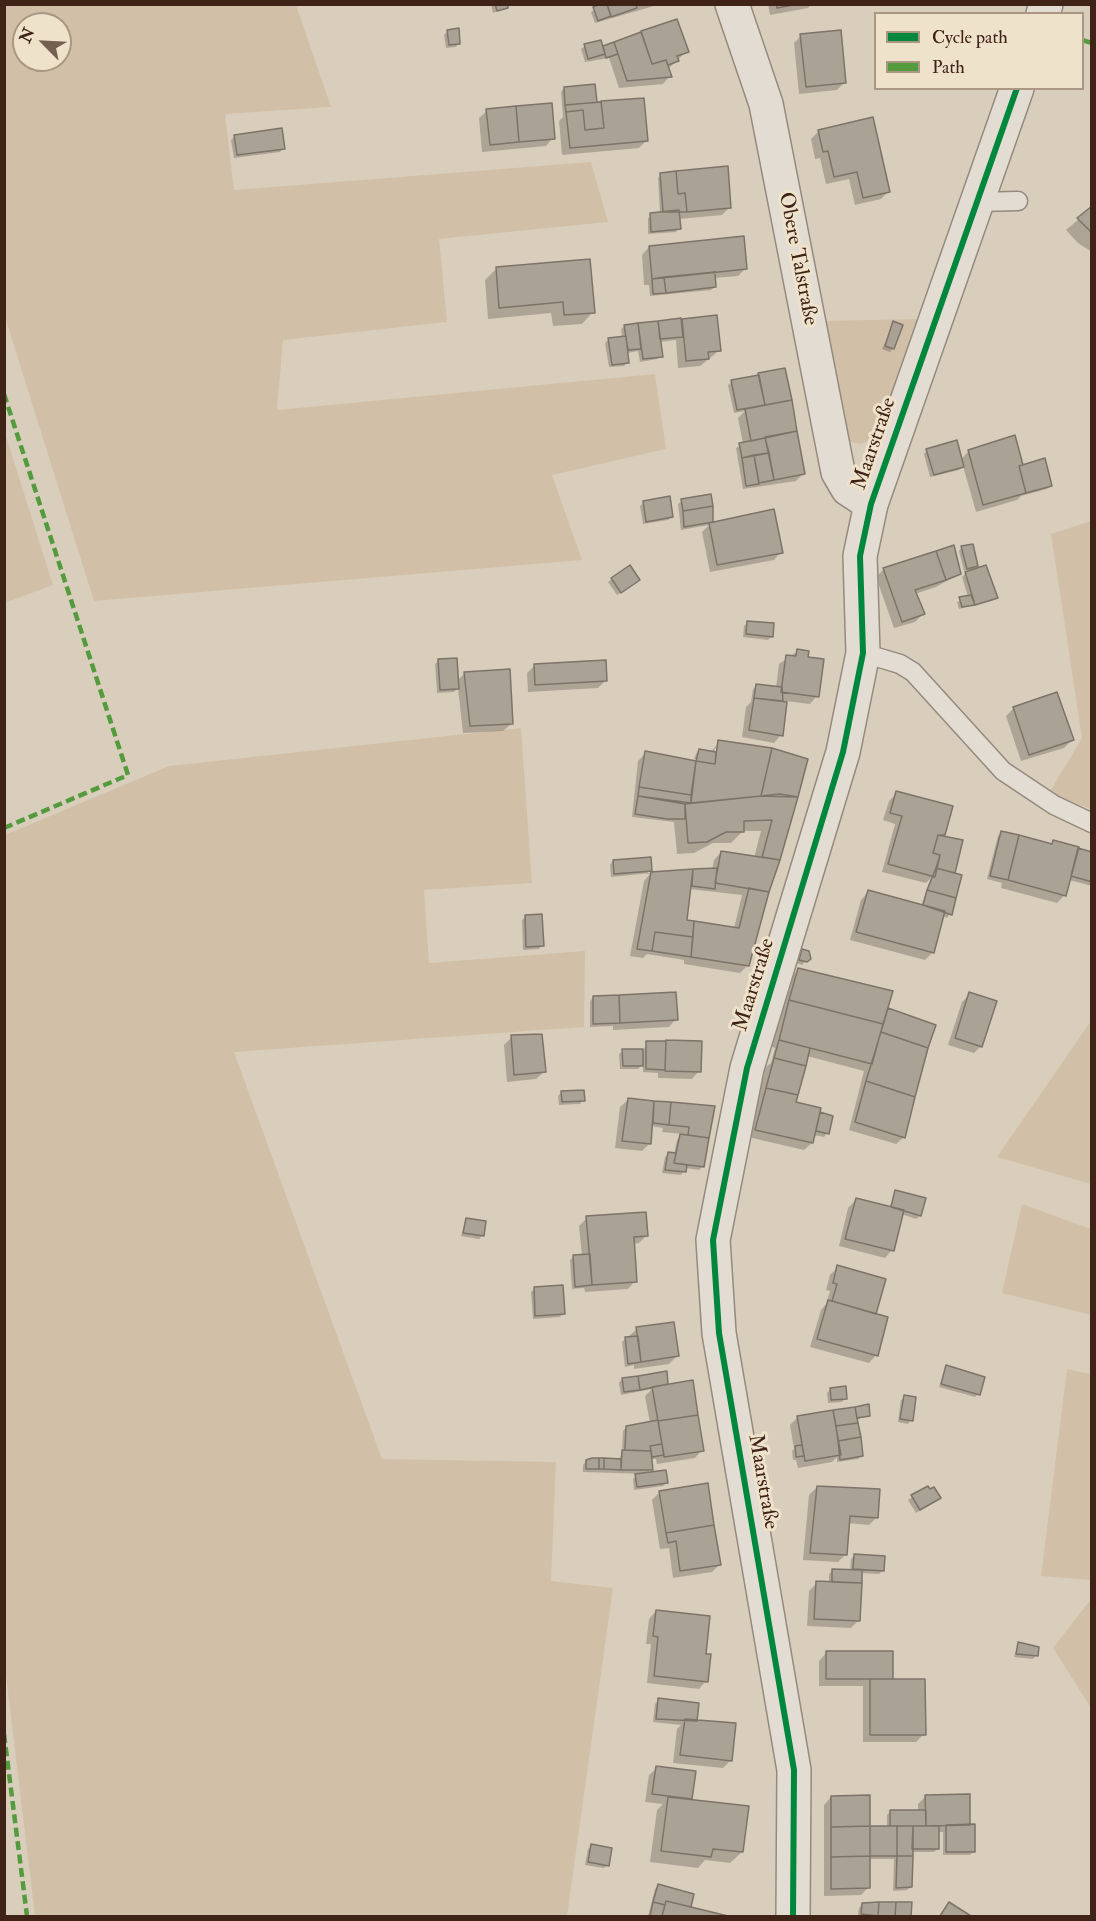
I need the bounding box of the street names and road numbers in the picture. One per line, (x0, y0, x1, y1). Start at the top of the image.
street label: Obere Talstraße (772, 190, 822, 328)
street label: Maarstraße (847, 395, 903, 493)
street label: Maarstraße (729, 935, 781, 1035)
street label: Maarstraße (741, 1433, 783, 1531)

